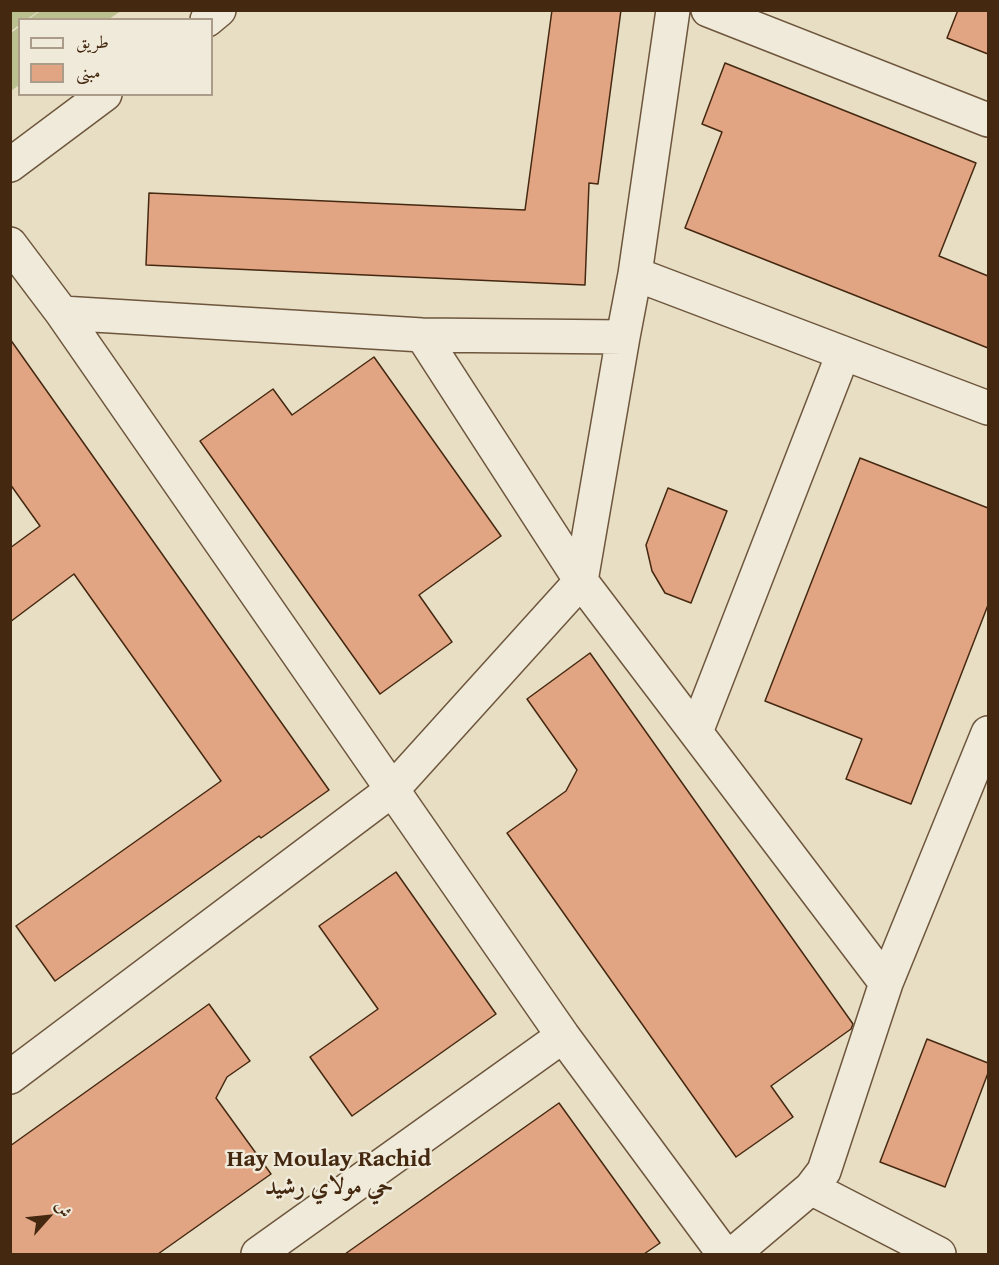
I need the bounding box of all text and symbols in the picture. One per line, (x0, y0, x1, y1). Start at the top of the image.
legend (18, 18, 213, 96)
text: طريق (76, 28, 109, 55)
text: مبنى (76, 58, 101, 85)
district label: Hay Moulay Rachid حي مولاي رشيد (227, 1146, 431, 1202)
north arrow (18, 1187, 78, 1247)
text: ش (50, 1196, 78, 1221)

